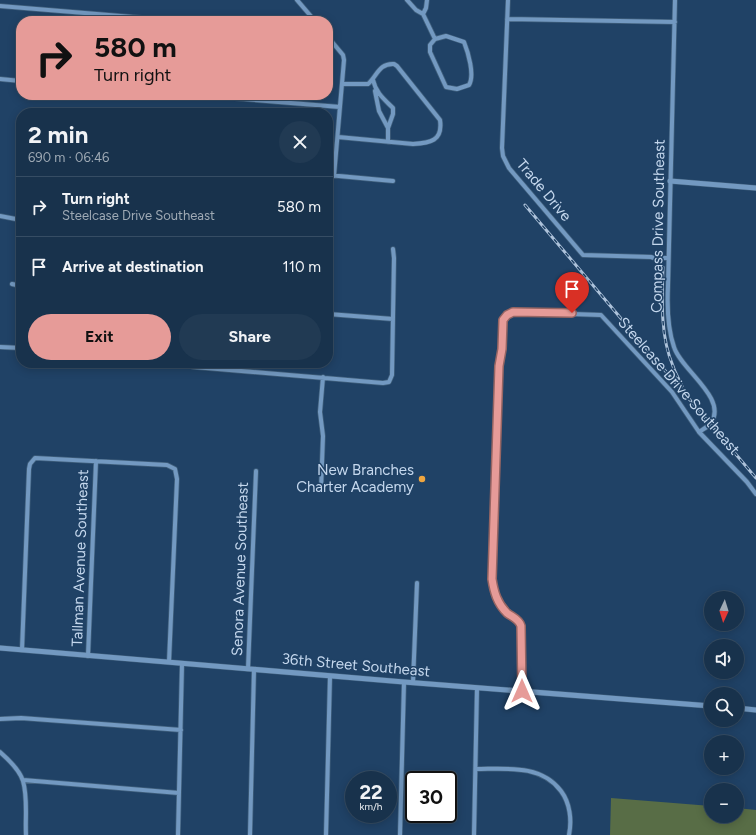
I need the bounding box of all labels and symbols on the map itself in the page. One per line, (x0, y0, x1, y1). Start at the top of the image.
street label: Compass Drive Southeast (647, 139, 669, 313)
street label: Trade Drive (513, 155, 575, 225)
pin (555, 272, 589, 313)
street label: Steelcase Drive Southeast (614, 314, 744, 459)
place label: New Branches Charter Academy (296, 461, 414, 496)
street label: Tallman Avenue Southeast (68, 469, 92, 647)
marker: New Branches Charter Academy (417, 474, 427, 484)
street label: Senora Avenue Southeast (228, 481, 252, 656)
north arrow (704, 591, 744, 631)
street label: 36th Street Southeast (281, 650, 431, 680)
position arrow (501, 670, 543, 712)
speed limit sign: 30 (405, 771, 457, 823)

